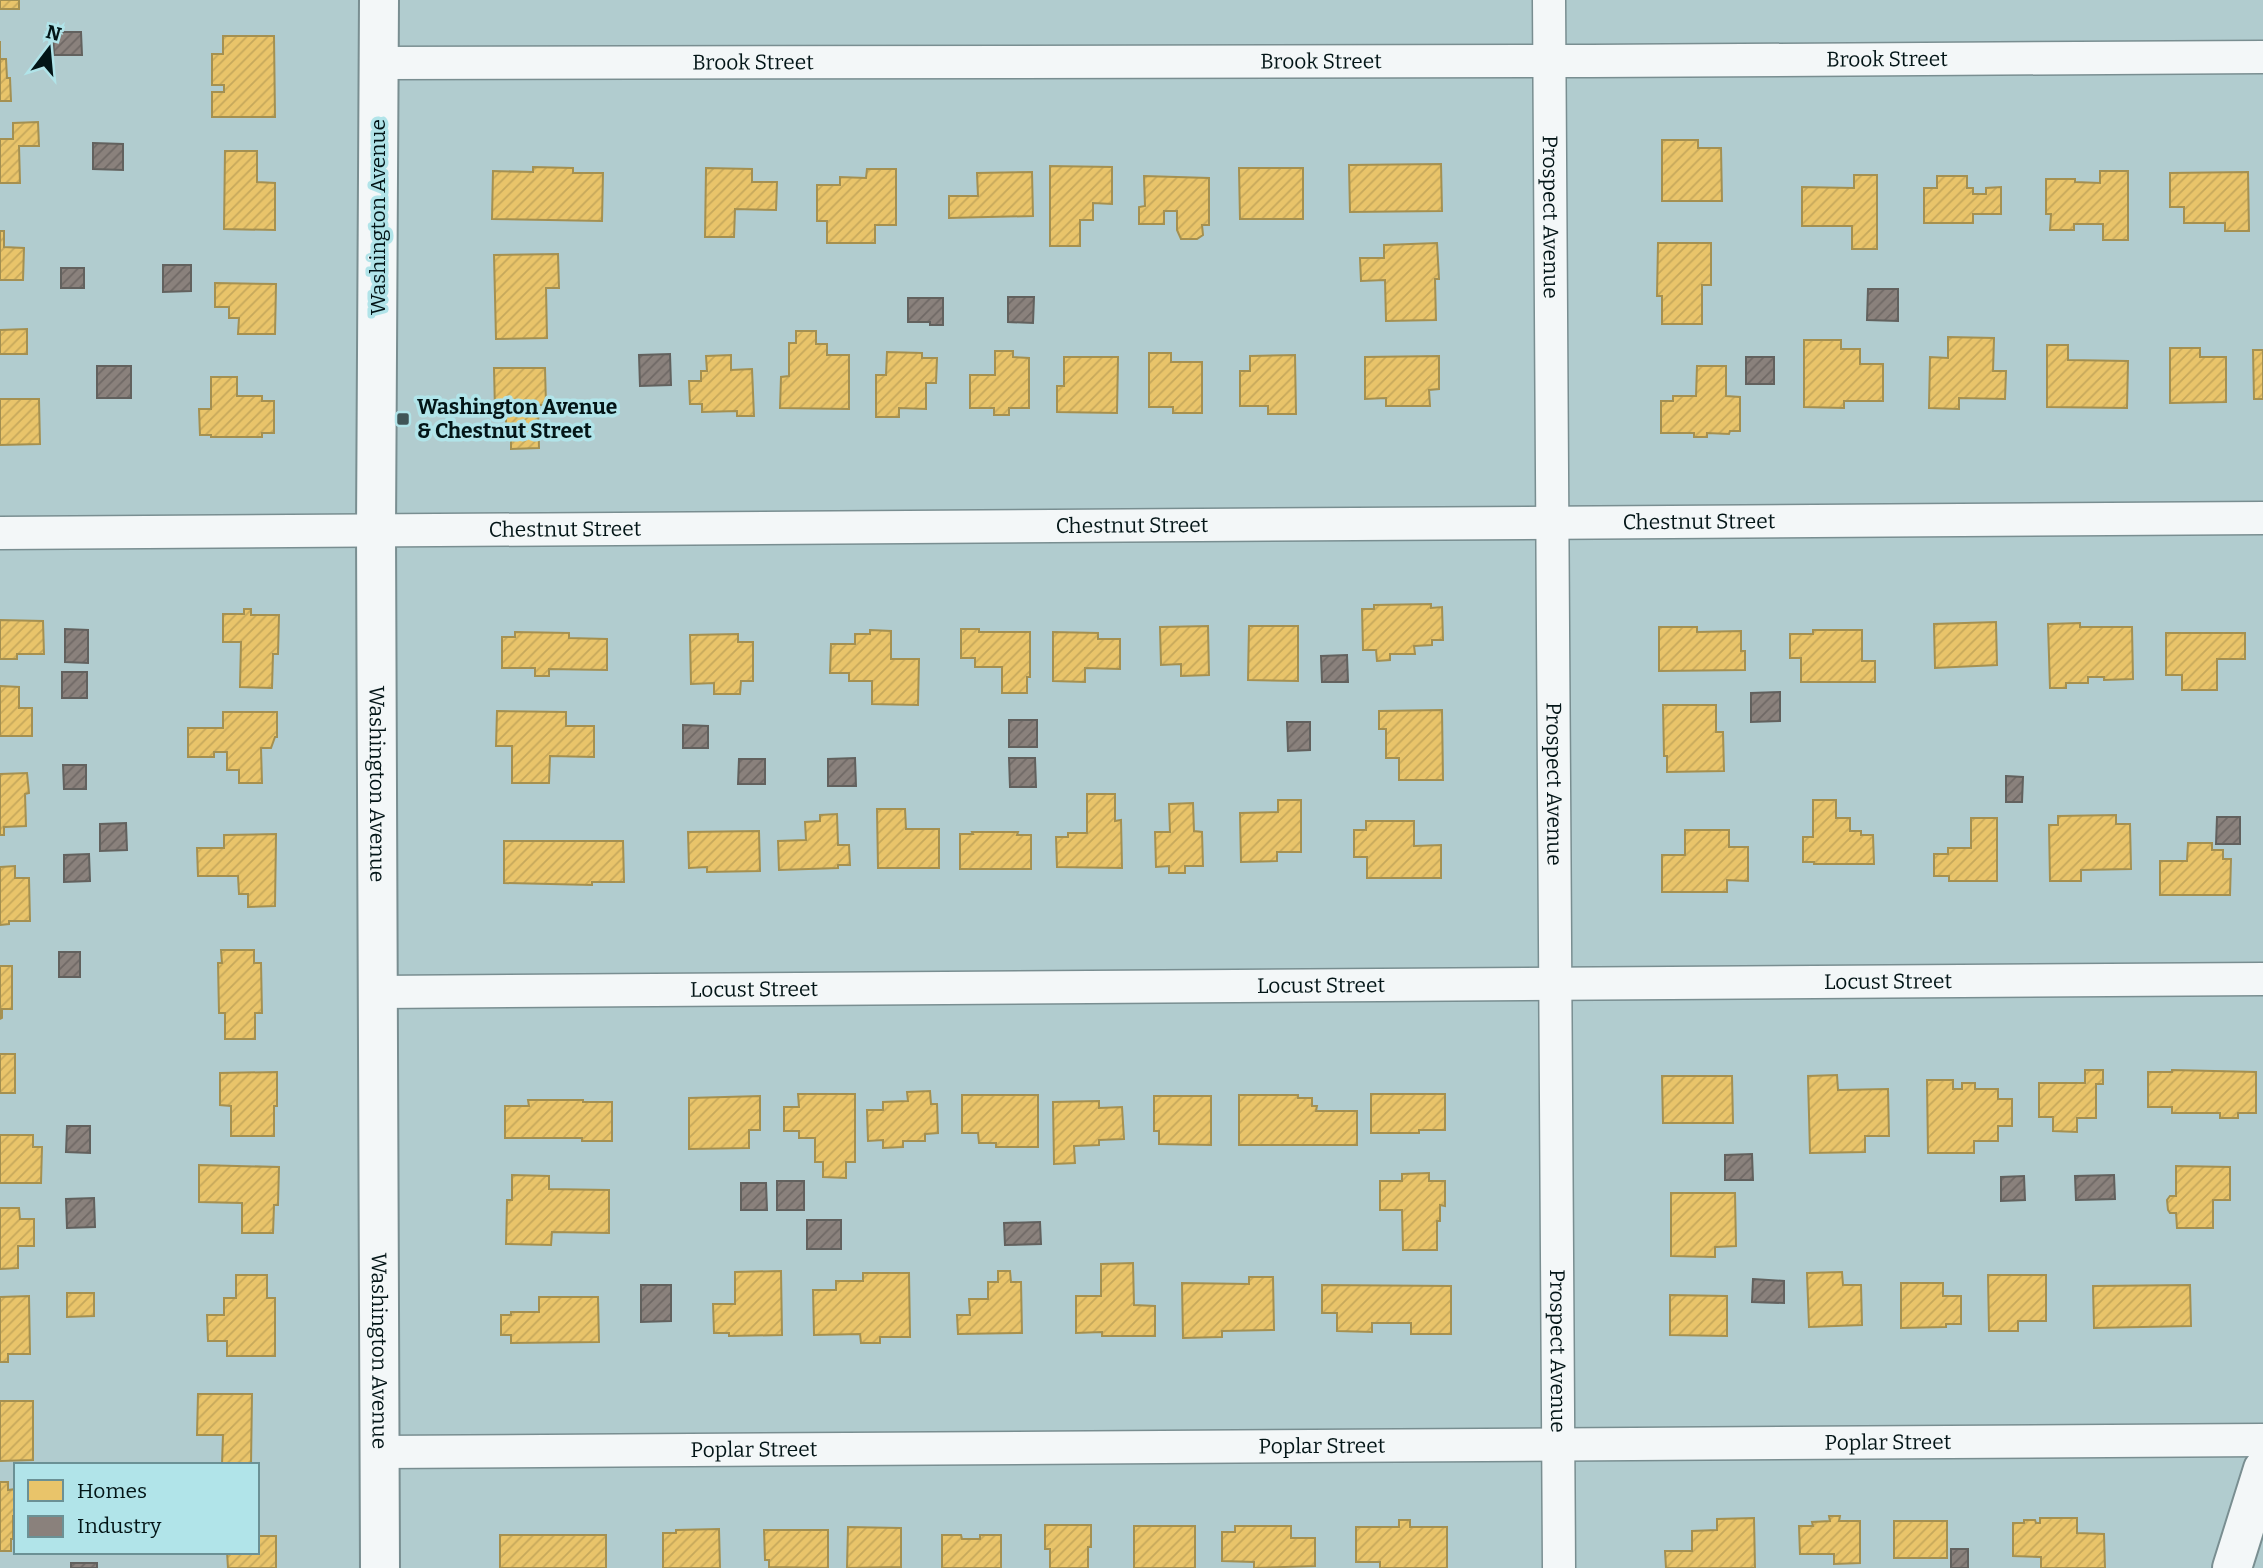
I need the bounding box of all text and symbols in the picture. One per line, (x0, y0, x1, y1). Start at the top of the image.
north arrow (14, 14, 84, 84)
text: N (43, 20, 64, 46)
street label: Brook Street (1826, 46, 1948, 73)
street label: Brook Street (1260, 48, 1382, 75)
street label: Brook Street (692, 49, 814, 75)
street label: Washington Avenue (365, 119, 391, 315)
street label: Prospect Avenue (1537, 135, 1564, 299)
place label: Washington Avenue & Chestnut Street (417, 394, 617, 444)
marker: Washington Avenue & Chestnut Street (395, 411, 411, 427)
street label: Chestnut Street (1623, 508, 1776, 535)
street label: Chestnut Street (1056, 512, 1209, 539)
street label: Chestnut Street (489, 516, 642, 543)
street label: Washington Avenue (364, 686, 390, 882)
street label: Prospect Avenue (1540, 702, 1568, 866)
street label: Locust Street (1824, 968, 1952, 995)
street label: Locust Street (1257, 972, 1386, 999)
street label: Locust Street (690, 976, 819, 1003)
street label: Washington Avenue (366, 1253, 393, 1449)
street label: Prospect Avenue (1544, 1269, 1571, 1433)
street label: Poplar Street (1824, 1429, 1952, 1456)
street label: Poplar Street (1258, 1433, 1386, 1459)
street label: Poplar Street (690, 1436, 818, 1463)
legend (14, 1463, 259, 1554)
text: Homes (77, 1478, 147, 1504)
text: Industry (77, 1513, 162, 1539)

